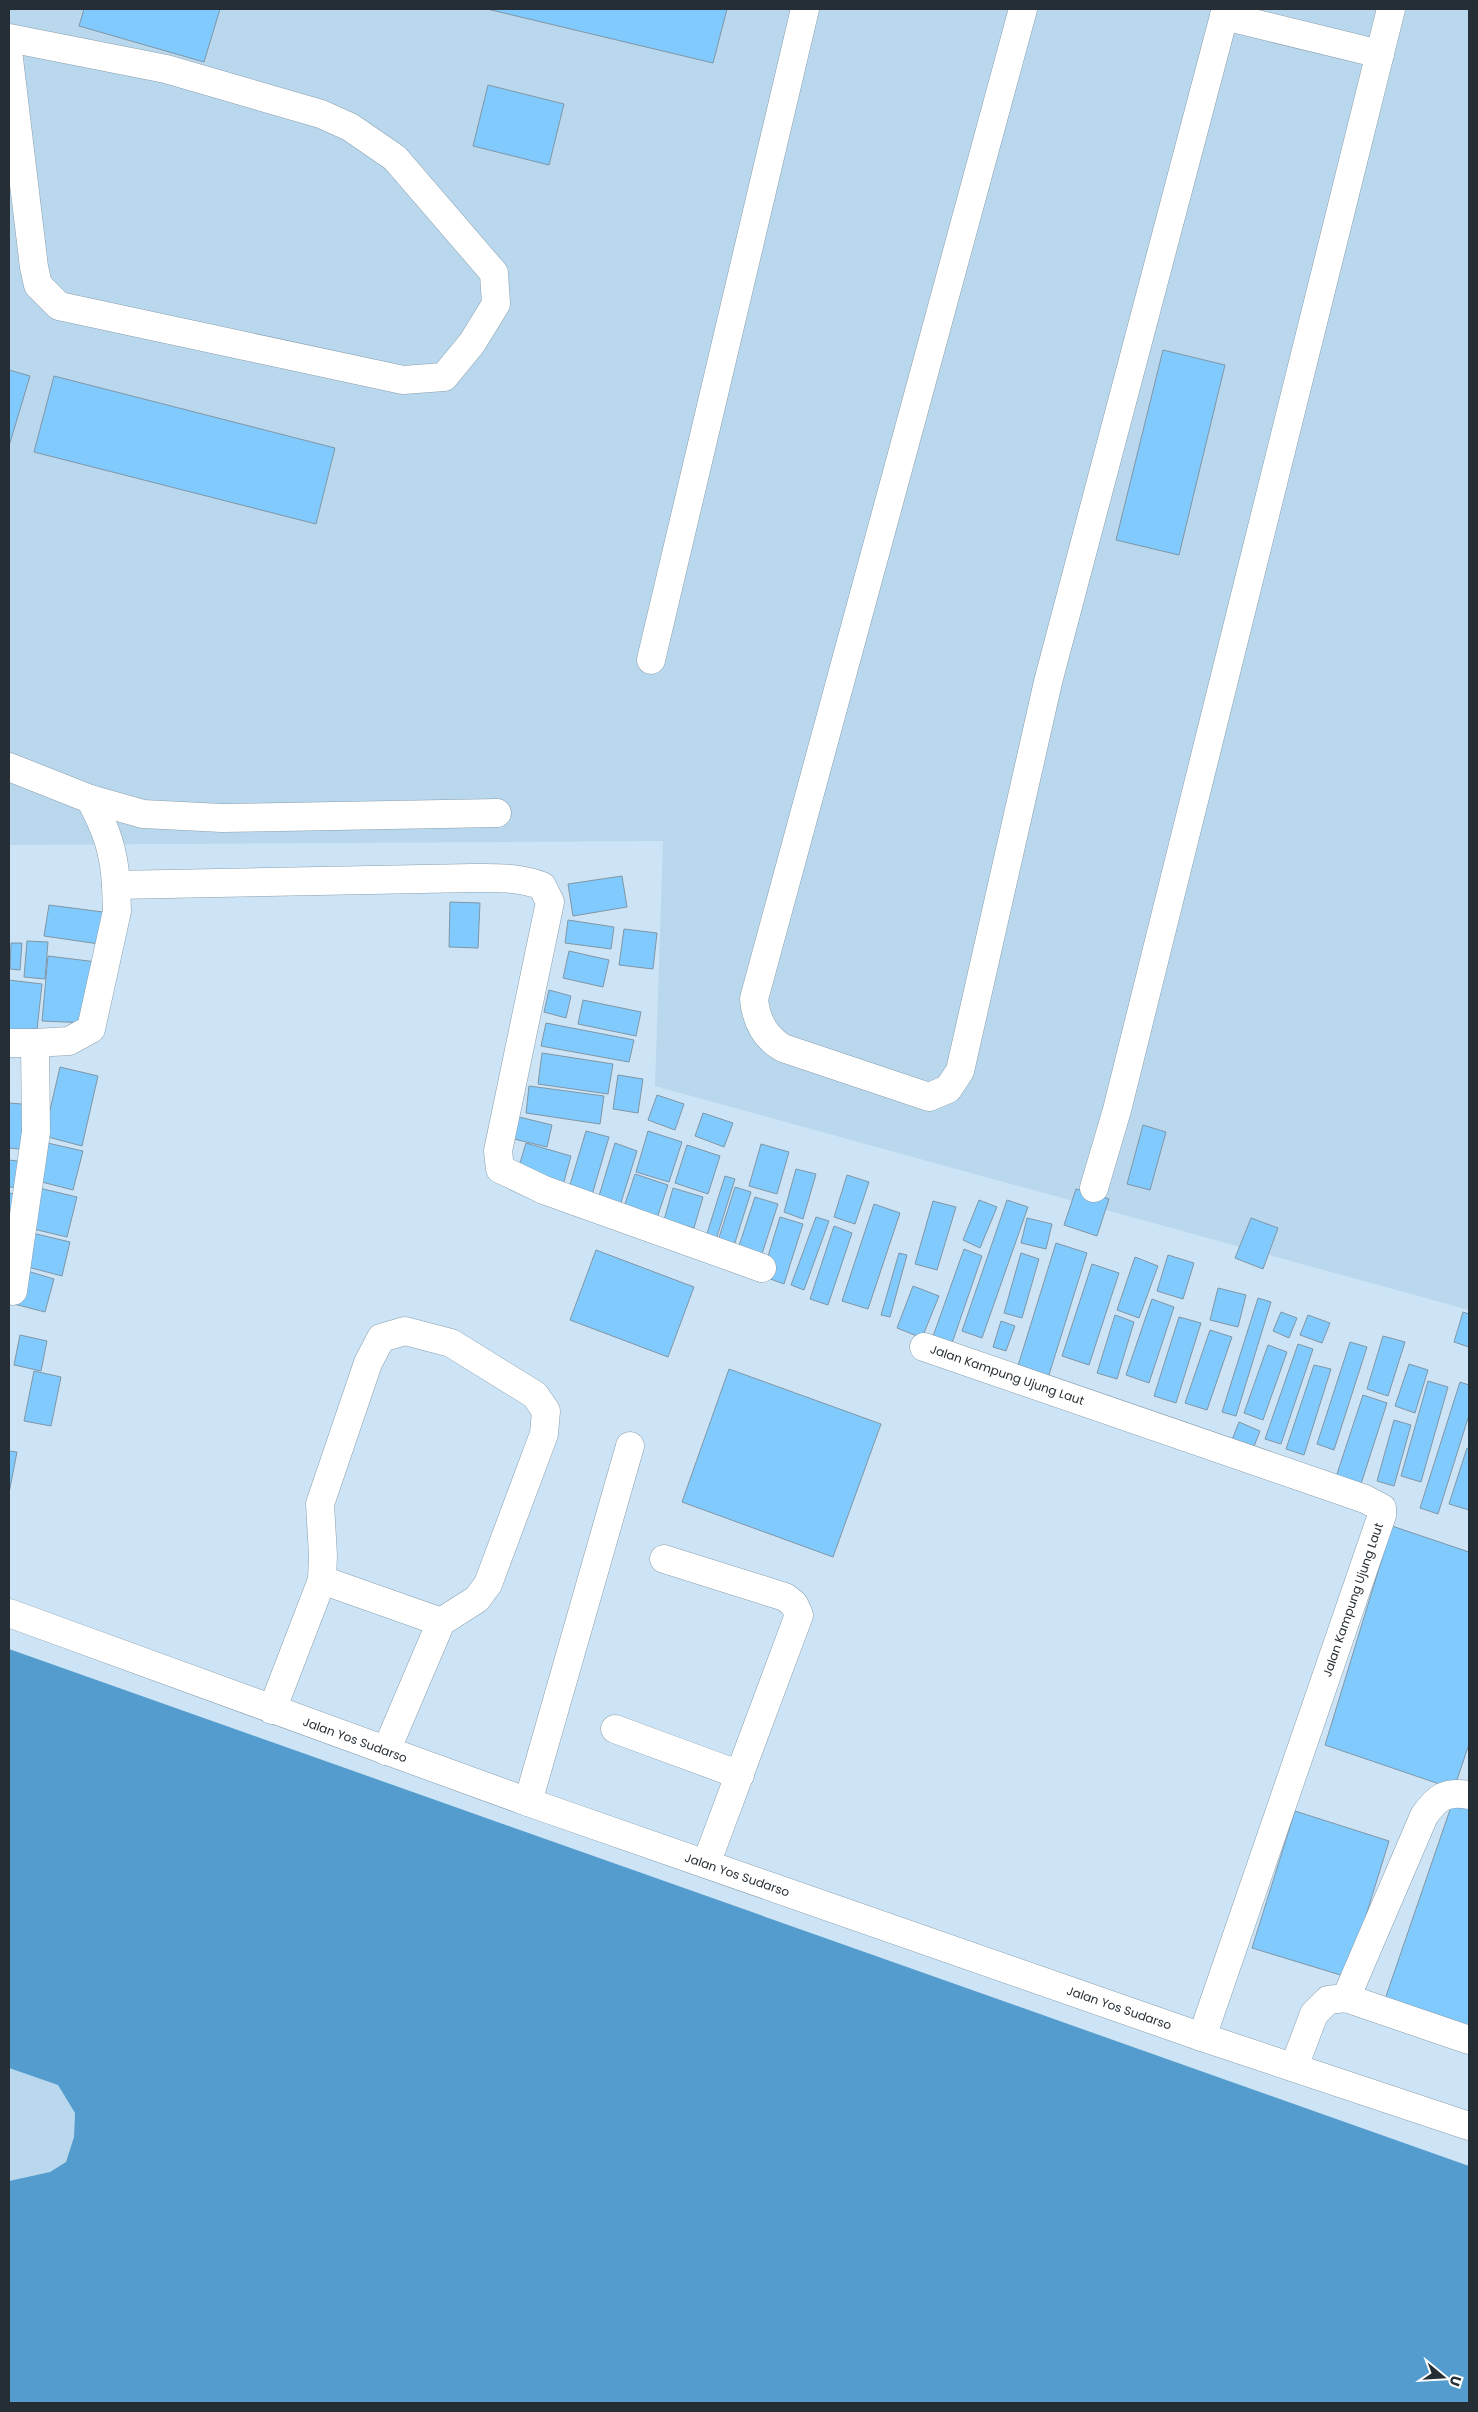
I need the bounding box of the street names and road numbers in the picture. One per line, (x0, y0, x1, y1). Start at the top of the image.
street label: Jalan Kampung Ujung Laut (928, 1340, 1087, 1409)
street label: Jalan Kampung Ujung Laut (1318, 1520, 1387, 1679)
street label: Jalan Yos Sudarso (301, 1713, 410, 1766)
street label: Jalan Yos Sudarso (682, 1849, 792, 1901)
street label: Jalan Yos Sudarso (1064, 1982, 1174, 2034)

